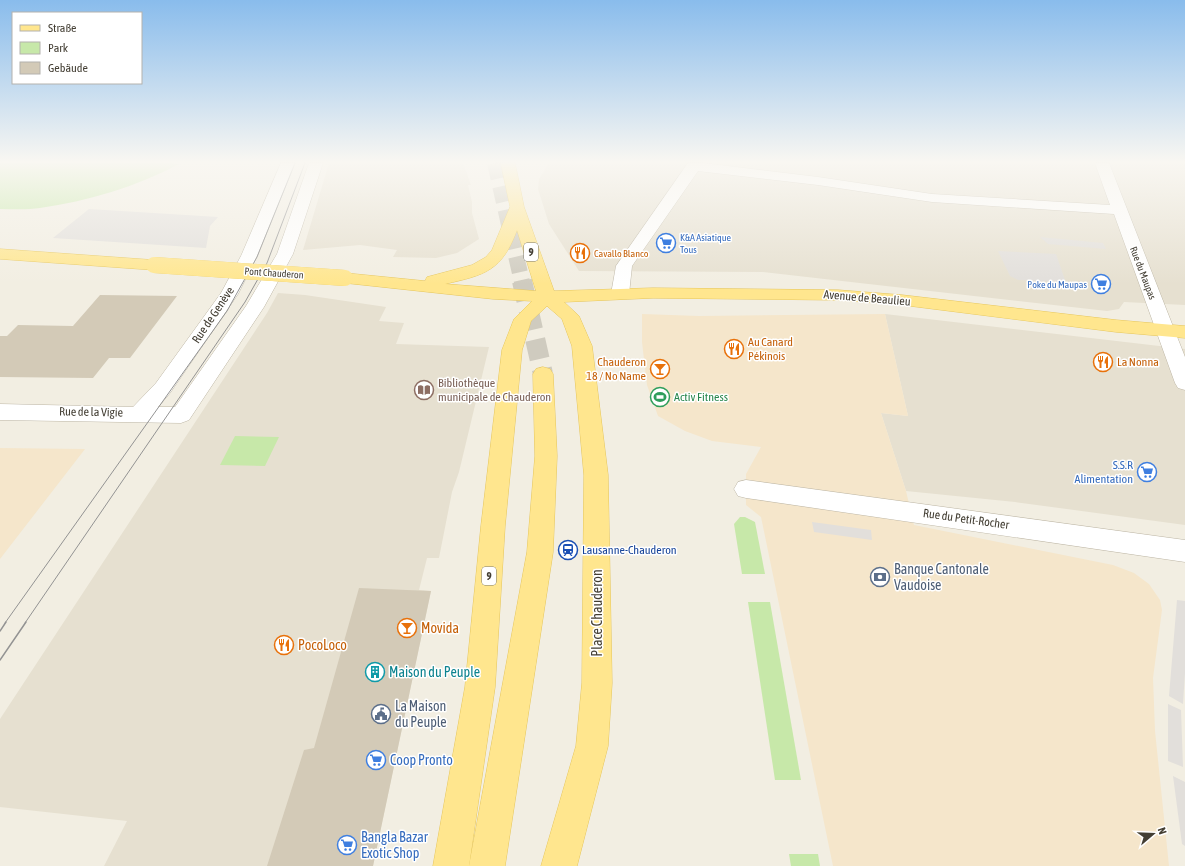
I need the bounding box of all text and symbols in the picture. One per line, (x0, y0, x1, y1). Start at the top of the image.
legend (12, 12, 142, 84)
text: Straße (48, 21, 76, 35)
text: Park (48, 41, 69, 55)
text: Gebäude (48, 61, 88, 75)
supermarket icon: K&A Asiatique Tous (655, 232, 677, 254)
place label: K&A Asiatique Tous (680, 232, 732, 255)
restaurant icon: Cavallo Blanco (569, 242, 591, 264)
road number: 9 (524, 243, 538, 261)
street label: Rue du Maupas (1128, 245, 1158, 301)
place label: Cavallo Blanco (594, 248, 649, 259)
street label: Pont Chauderon (244, 265, 304, 281)
supermarket icon: Poke du Maupas (1090, 273, 1112, 295)
place label: Poke du Maupas (1027, 279, 1087, 290)
street label: Rue de Genève (189, 284, 237, 346)
street label: Avenue de Beaulieu (823, 287, 911, 309)
place label: Au Canard Pékinois (748, 335, 793, 363)
restaurant icon: Au Canard Pékinois (723, 338, 745, 360)
restaurant icon: La Nonna (1092, 351, 1114, 373)
place label: Chauderon 18 / No Name (586, 355, 646, 383)
place label: La Nonna (1117, 355, 1159, 369)
bar icon: Chauderon 18 / No Name (649, 358, 671, 380)
place label: Bibliothèque municipale de Chauderon (438, 376, 551, 404)
library icon: Bibliothèque municipale de Chauderon (413, 379, 435, 401)
sports icon: Activ Fitness (649, 386, 671, 408)
place label: Activ Fitness (674, 390, 728, 404)
street label: Rue de la Vigie (59, 404, 123, 420)
place label: S.S.R Alimentation (1075, 458, 1133, 486)
supermarket icon: S.S.R Alimentation (1136, 461, 1158, 483)
street label: Rue du Petit-Rocher (922, 506, 1010, 532)
station icon: Lausanne-Chauderon (557, 539, 579, 561)
place label: Lausanne-Chauderon (582, 543, 677, 557)
place label: Banque Cantonale Vaudoise (894, 561, 989, 593)
bank icon: Banque Cantonale Vaudoise (869, 566, 891, 588)
road number: 9 (482, 567, 496, 585)
street label: Place Chauderon (589, 569, 605, 657)
bar icon: Movida (396, 617, 418, 639)
place label: Movida (421, 620, 459, 636)
restaurant icon: PocoLoco (273, 634, 295, 656)
place label: PocoLoco (298, 637, 347, 653)
building icon: Maison du Peuple (364, 661, 386, 683)
place label: Maison du Peuple (389, 664, 480, 680)
place label: La Maison du Peuple (395, 698, 447, 730)
public building icon: La Maison du Peuple (370, 703, 392, 725)
supermarket icon: Coop Pronto (365, 749, 387, 771)
place label: Coop Pronto (390, 752, 453, 768)
north arrow (1133, 814, 1173, 854)
text: N (1156, 826, 1169, 836)
place label: Bangla Bazar Exotic Shop (361, 829, 429, 861)
supermarket icon: Bangla Bazar Exotic Shop (336, 834, 358, 856)

